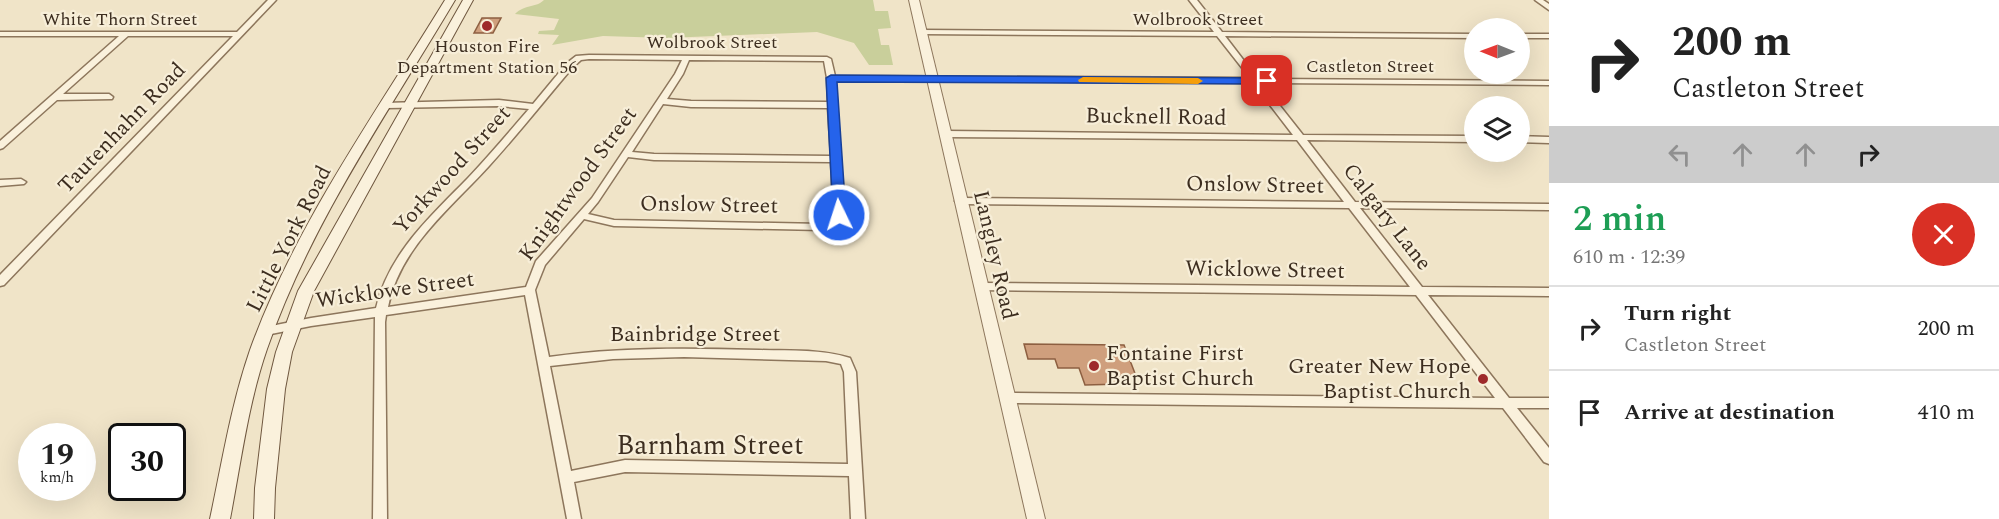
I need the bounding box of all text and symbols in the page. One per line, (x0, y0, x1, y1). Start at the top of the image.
street label: White Thorn Street (43, 6, 197, 33)
street label: Wolbrook Street (1133, 6, 1263, 33)
text: 200 m (1672, 11, 1791, 74)
north arrow (1464, 18, 1530, 84)
map controls (1464, 18, 1530, 162)
marker: Houston Fire Department Station 56 (480, 19, 494, 33)
icon: right (1573, 24, 1651, 102)
street label: Wolbrook Street (647, 29, 777, 56)
place label: Houston Fire Department Station 56 (397, 33, 577, 81)
street label: Castleton Street (1306, 53, 1434, 80)
street label: Tautenhahn Road (50, 55, 194, 201)
pin (1241, 55, 1292, 106)
icon: arrive (1250, 64, 1283, 97)
text: Castleton Street (1672, 68, 1864, 110)
button: layers (1464, 96, 1530, 162)
street label: Yorkwood Street (385, 98, 519, 242)
street label: Bucknell Road (1085, 99, 1227, 135)
street label: Knightwood Street (511, 100, 646, 268)
icon: left (1663, 138, 1696, 171)
icon: ahead (1726, 138, 1759, 171)
icon: ahead (1789, 138, 1822, 171)
icon: right (1852, 138, 1885, 171)
street label: Calgary Lane (1334, 156, 1440, 278)
street label: Little York Road (238, 160, 340, 318)
street label: Onslow Street (1186, 167, 1325, 203)
position arrow (807, 183, 871, 247)
street label: Onslow Street (640, 187, 779, 223)
street label: Langley Road (964, 187, 1026, 323)
text: 2 min (1573, 192, 1666, 247)
button: close (1912, 203, 1975, 266)
text: 610 m · 12:39 (1573, 242, 1685, 272)
street label: Wicklowe Street (1185, 252, 1345, 288)
street label: Wicklowe Street (314, 263, 477, 317)
text: Turn right (1624, 297, 1731, 330)
icon: right (1573, 312, 1606, 345)
text: 200 m (1918, 312, 1975, 345)
street label: Bainbridge Street (610, 318, 781, 351)
text: Castleton Street (1624, 330, 1766, 360)
place label: Fontaine First Baptist Church (1106, 337, 1254, 395)
place label: Greater New Hope Baptist Church (1288, 350, 1471, 408)
marker: Fontaine First Baptist Church (1087, 359, 1101, 373)
marker: Greater New Hope Baptist Church (1476, 372, 1490, 386)
icon: arrive (1573, 396, 1606, 429)
text: Arrive at destination (1624, 396, 1835, 429)
text: 410 m (1918, 396, 1975, 429)
speed limit sign: 30 (108, 423, 186, 501)
street label: Barnham Street (616, 425, 804, 467)
text: 19 (40, 432, 74, 478)
text: km/h (40, 466, 74, 489)

